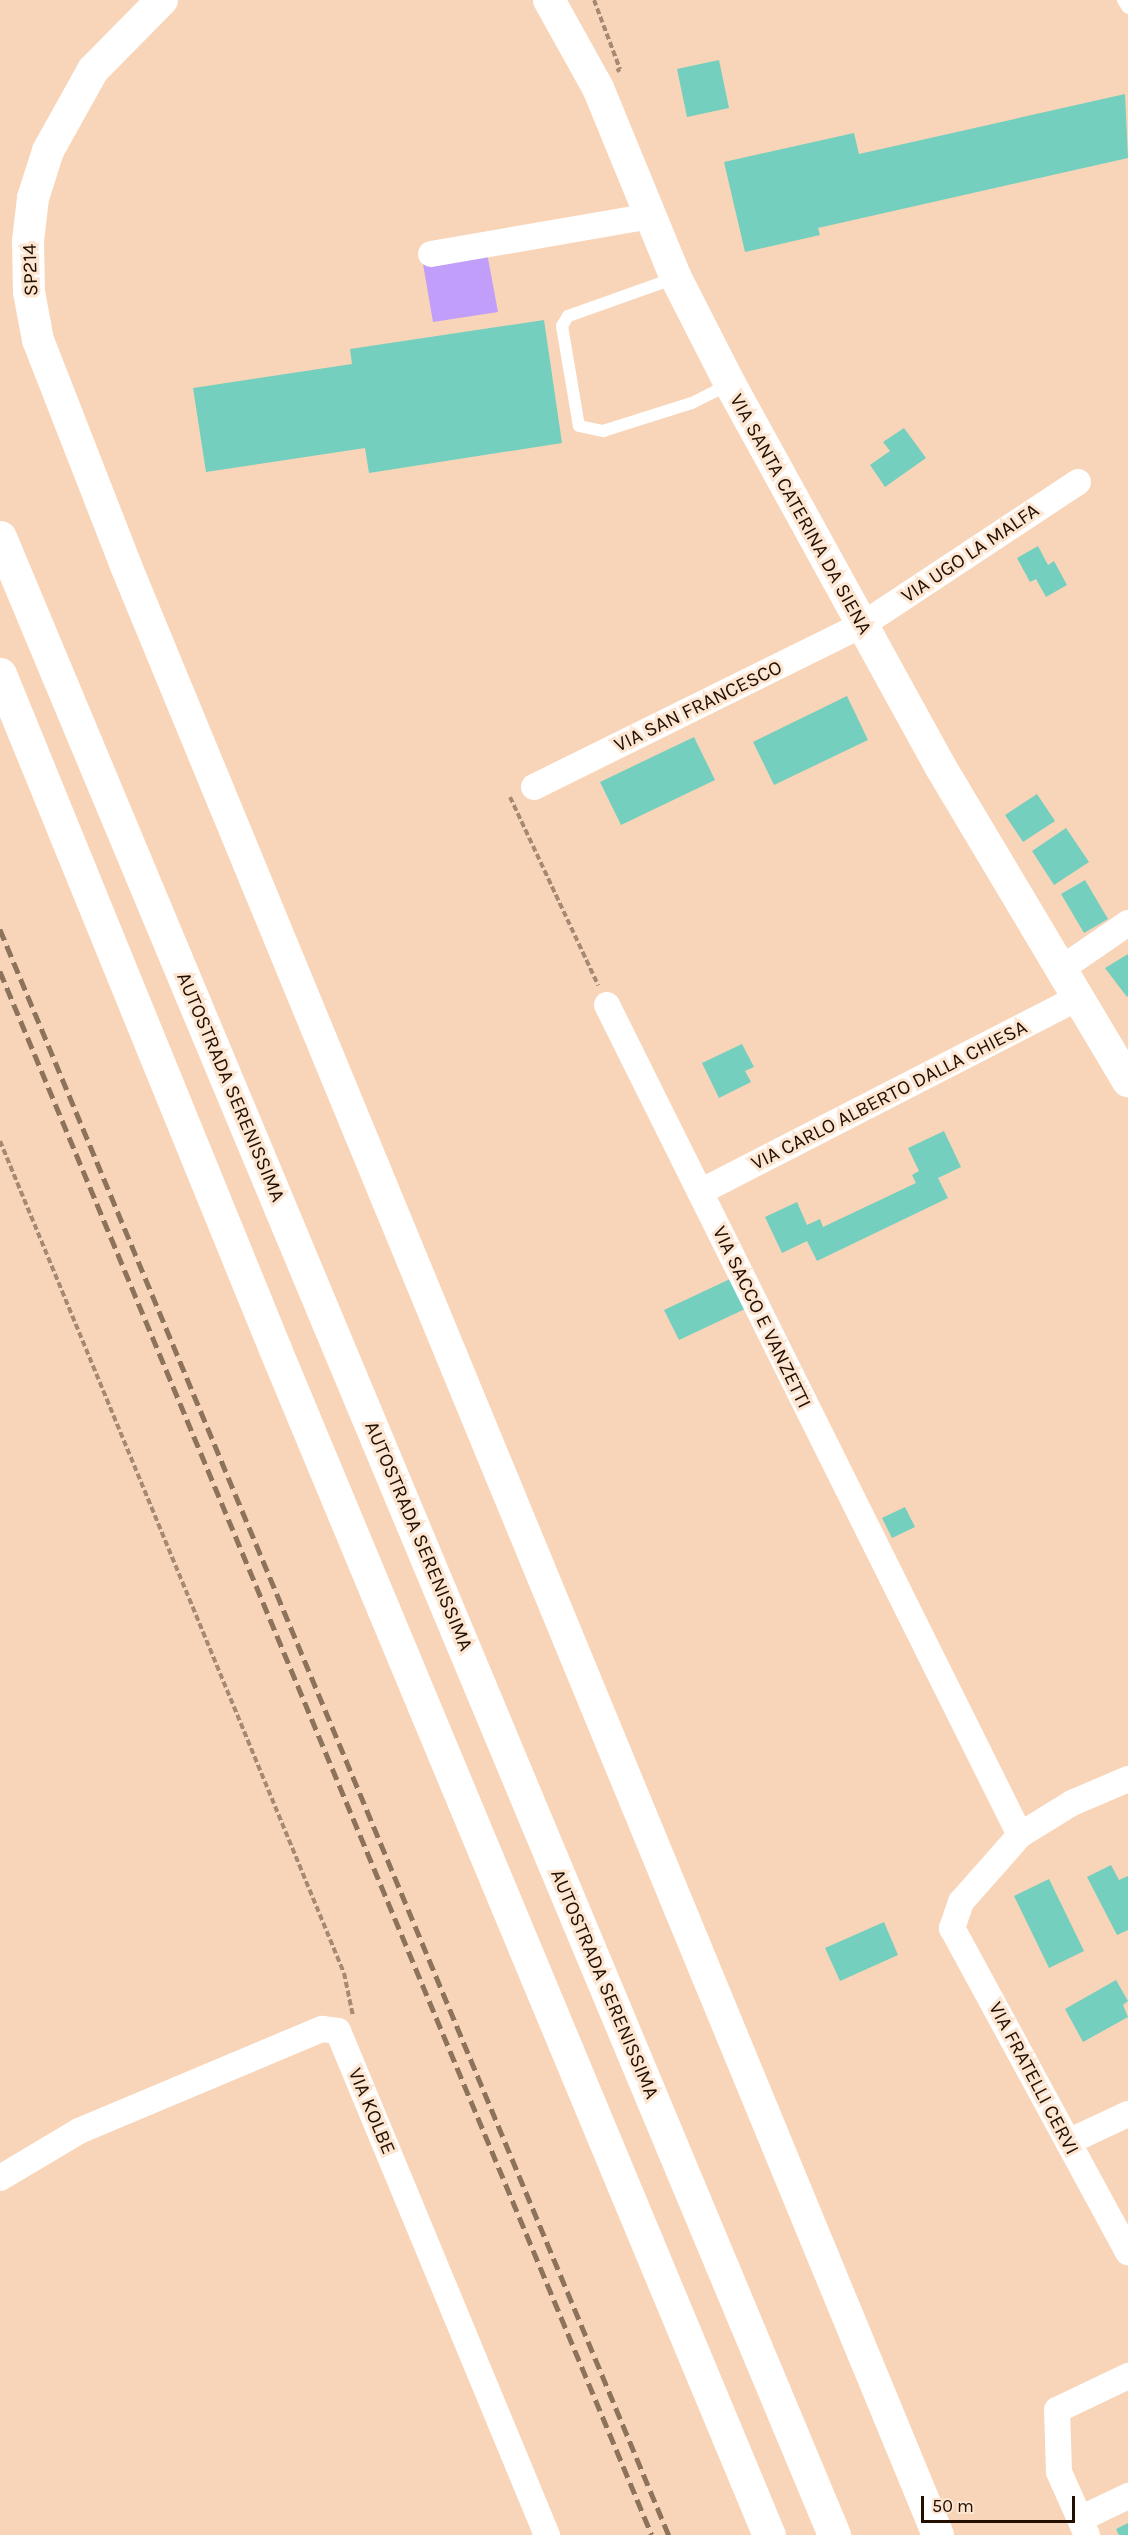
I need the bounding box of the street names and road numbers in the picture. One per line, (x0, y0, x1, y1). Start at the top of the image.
street label: SP214 (17, 243, 43, 297)
street label: VIA SANTA CATERINA DA SIENA (725, 390, 877, 638)
street label: VIA UGO LA MALFA (897, 498, 1043, 608)
street label: VIA SAN FRANCESCO (610, 655, 786, 757)
street label: AUTOSTRADA SERENISSIMA (172, 969, 290, 1205)
street label: VIA CARLO ALBERTO DALLA CHIESA (747, 1015, 1031, 1175)
street label: VIA SACCO E VANZETTI (708, 1222, 816, 1412)
street label: AUTOSTRADA SERENISSIMA (360, 1418, 478, 1654)
street label: AUTOSTRADA SERENISSIMA (546, 1866, 664, 2102)
street label: VIA FRATELLI CERVI (984, 1998, 1084, 2158)
street label: VIA KOLBE (343, 2064, 401, 2158)

